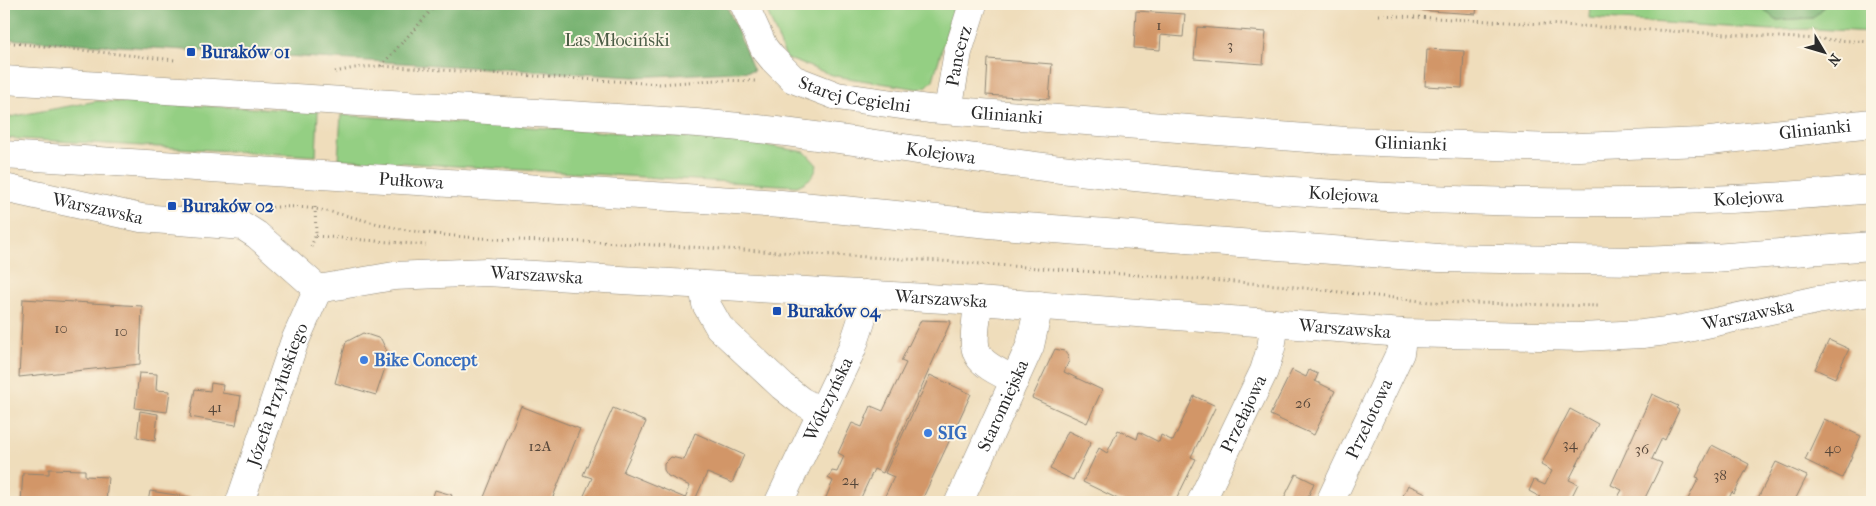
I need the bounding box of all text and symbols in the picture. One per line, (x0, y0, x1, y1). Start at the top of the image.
house number: 1 (1156, 16, 1162, 34)
street label: Pancerz (942, 23, 976, 88)
north arrow (1798, 28, 1848, 78)
park label: Las Młociński (564, 30, 670, 51)
house number: 3 (1227, 36, 1233, 54)
place label: Buraków 01 (201, 42, 290, 63)
marker: Buraków 01 (185, 46, 197, 58)
text: N (1824, 50, 1844, 69)
street label: Starej Cegielni (796, 72, 913, 117)
street label: Glinianki (970, 102, 1044, 128)
street label: Glinianki (1778, 115, 1853, 144)
street label: Glinianki (1374, 131, 1448, 155)
street label: Kolejowa (904, 138, 978, 169)
street label: Pułkowa (378, 168, 445, 193)
street label: Kolejowa (1308, 182, 1380, 207)
street label: Kolejowa (1713, 186, 1785, 210)
street label: Warszawska (49, 188, 146, 229)
place label: Buraków 02 (182, 196, 274, 217)
marker: Buraków 02 (166, 200, 178, 212)
street label: Warszawska (489, 262, 584, 288)
street label: Warszawska (893, 286, 989, 312)
street label: Warszawska (1699, 295, 1796, 335)
place label: Buraków 04 (787, 301, 882, 322)
marker: Buraków 04 (771, 305, 783, 317)
street label: Warszawska (1297, 315, 1393, 343)
house number: 10 (54, 319, 68, 337)
street label: Józefa Przyłuskiego (242, 319, 312, 470)
house number: 10 (114, 322, 128, 340)
place label: Bike Concept (374, 350, 478, 371)
street label: Wólczyńska (799, 353, 857, 445)
marker: Bike Concept (358, 354, 370, 366)
street label: Staromiejska (973, 356, 1033, 455)
street label: Przełajowa (1216, 371, 1271, 456)
street label: Przelotowa (1341, 375, 1397, 462)
house number: 26 (1295, 394, 1312, 412)
house number: 41 (208, 398, 222, 416)
place label: SIG (938, 423, 967, 444)
marker: SIG (922, 427, 934, 439)
house number: 34 (1562, 435, 1579, 453)
house number: 12A (529, 437, 552, 455)
house number: 40 (1824, 439, 1842, 457)
house number: 36 (1635, 440, 1650, 458)
house number: 38 (1713, 466, 1727, 484)
house number: 24 (842, 471, 859, 489)

